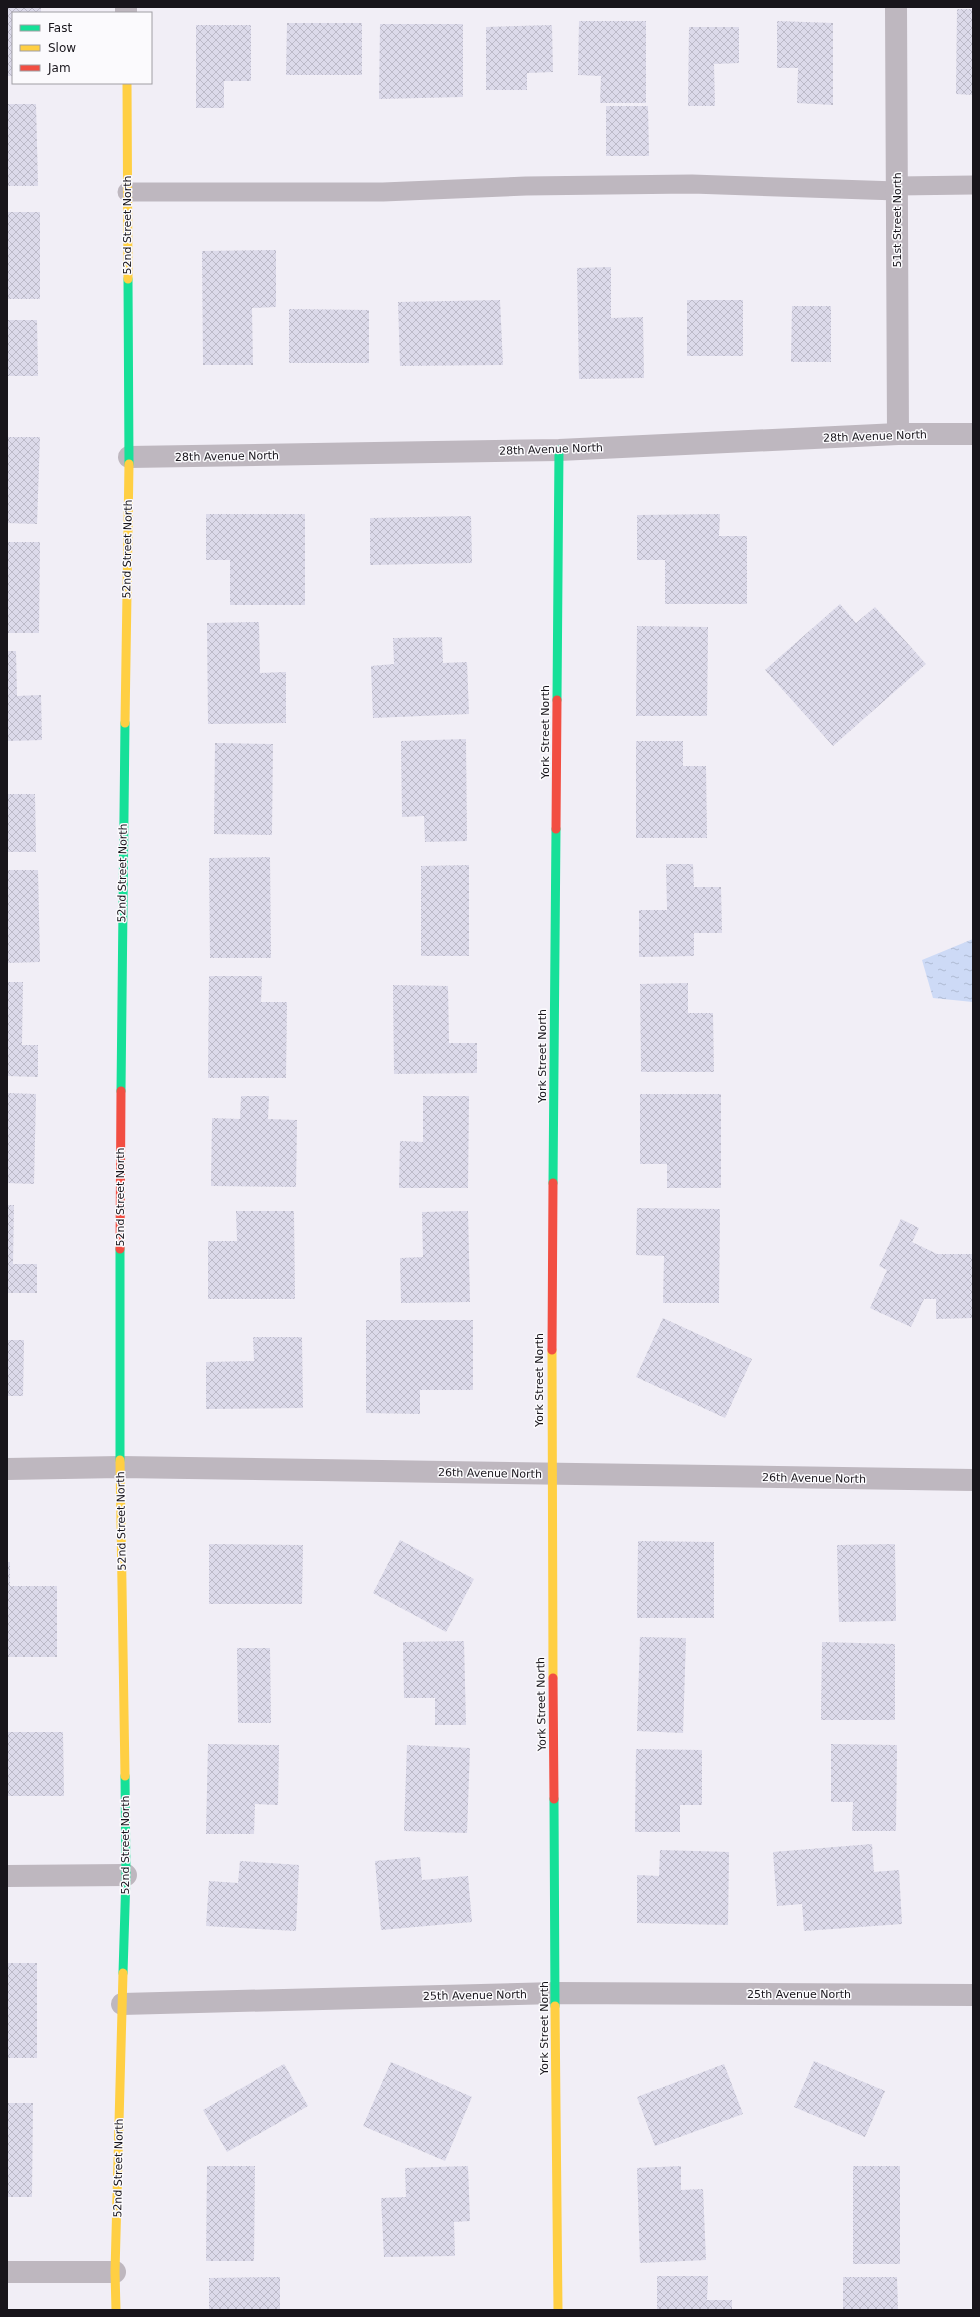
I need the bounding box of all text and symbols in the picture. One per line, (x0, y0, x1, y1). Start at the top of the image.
legend (12, 12, 152, 84)
text: Fast (48, 21, 72, 35)
text: Slow (48, 41, 76, 55)
text: Jam (47, 61, 71, 75)
street label: 51st Street North (891, 172, 904, 268)
street label: 52nd Street North (121, 175, 134, 275)
street label: 28th Avenue North (823, 428, 927, 445)
street label: 28th Avenue North (499, 441, 603, 458)
street label: 28th Avenue North (175, 449, 279, 464)
street label: 52nd Street North (120, 499, 135, 599)
street label: York Street North (539, 685, 552, 780)
street label: 52nd Street North (115, 823, 130, 923)
street label: York Street North (536, 1009, 549, 1104)
street label: 52nd Street North (114, 1147, 127, 1247)
street label: York Street North (533, 1333, 546, 1428)
street label: 26th Avenue North (438, 1466, 542, 1481)
street label: 52nd Street North (114, 1471, 129, 1571)
street label: 26th Avenue North (762, 1471, 866, 1486)
street label: York Street North (534, 1657, 549, 1752)
street label: 52nd Street North (119, 1795, 132, 1895)
street label: York Street North (538, 1981, 551, 2076)
street label: 25th Avenue North (423, 1988, 527, 2003)
street label: 25th Avenue North (747, 1988, 851, 2001)
street label: 52nd Street North (111, 2118, 126, 2218)

